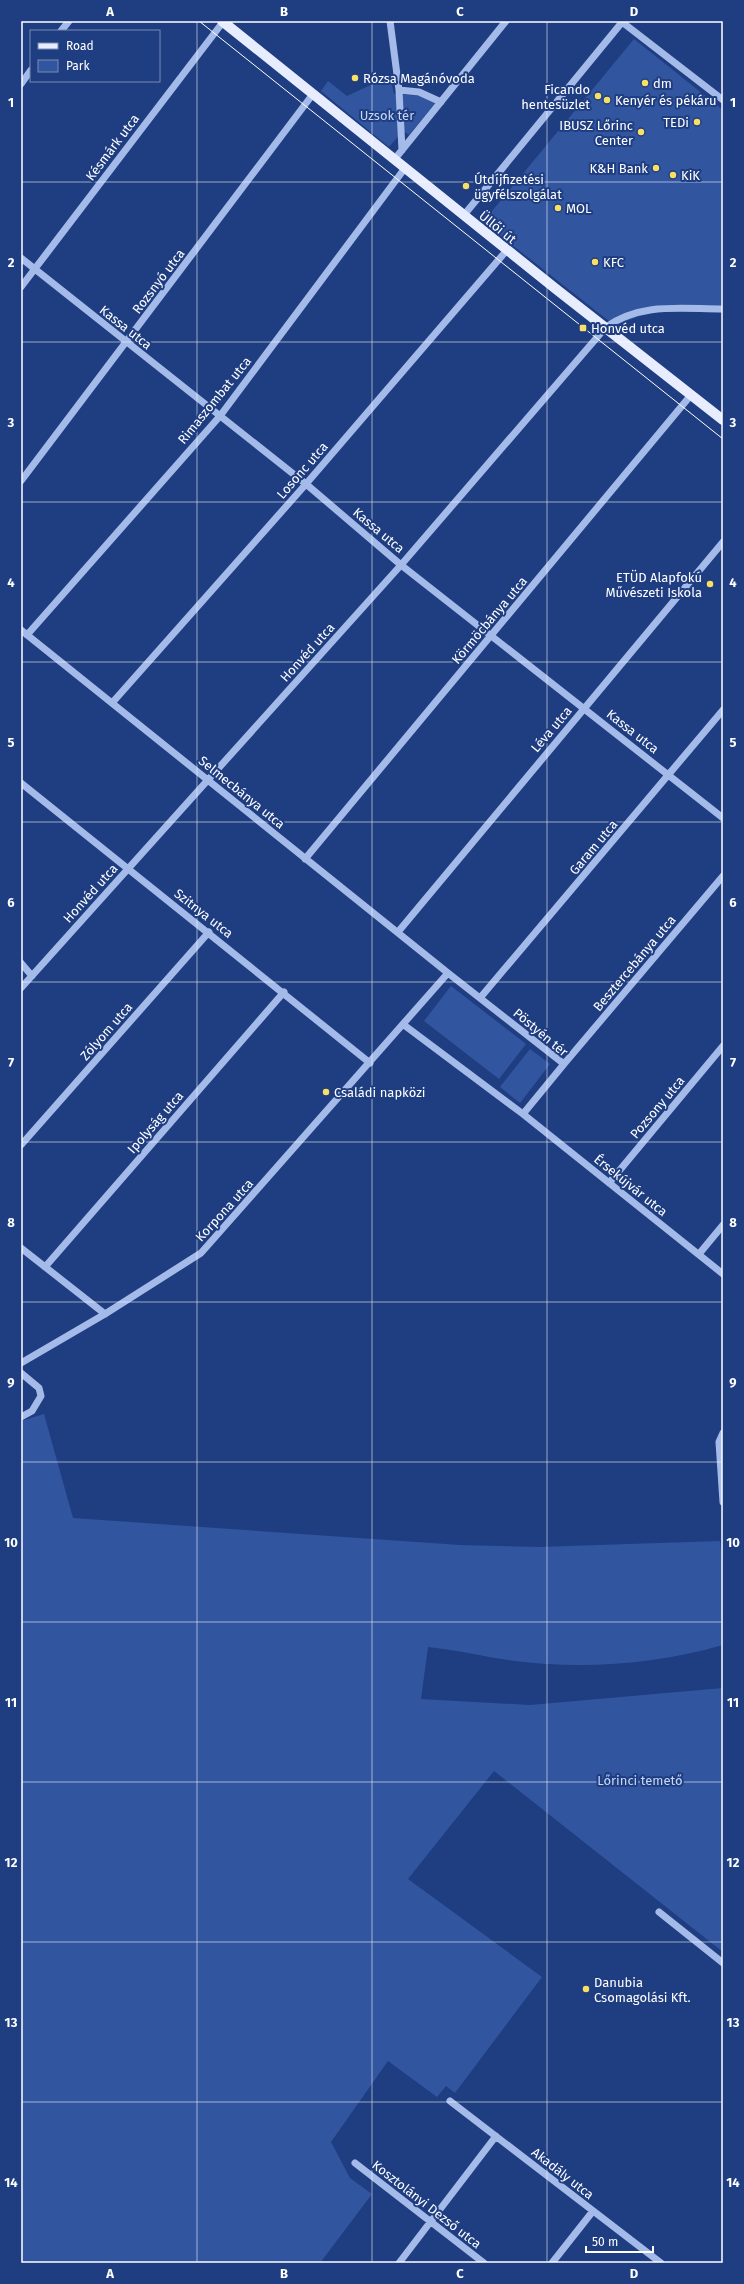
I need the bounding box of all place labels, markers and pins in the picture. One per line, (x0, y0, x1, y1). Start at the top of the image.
place label: Rózsa Magánóvoda (363, 71, 475, 86)
marker: Rózsa Magánóvoda (350, 73, 360, 83)
place label: dm (653, 76, 672, 91)
marker: dm (640, 78, 650, 88)
place label: Ficando hentesüzlet (521, 82, 590, 112)
marker: Ficando hentesüzlet (593, 91, 603, 101)
place label: Kenyér és pékáru (615, 93, 717, 108)
marker: Kenyér és pékáru (602, 95, 612, 105)
place label: TEDi (663, 115, 689, 130)
marker: TEDi (692, 117, 702, 127)
place label: IBUSZ Lőrinc Center (559, 118, 633, 148)
marker: IBUSZ Lőrinc Center (636, 127, 646, 137)
place label: K&H Bank (589, 161, 648, 176)
marker: K&H Bank (651, 163, 661, 173)
place label: KiK (681, 168, 700, 183)
marker: KiK (668, 170, 678, 180)
place label: Útdíjfizetési ügyfélszolgálat (474, 172, 562, 202)
marker: Útdíjfizetési ügyfélszolgálat (461, 181, 471, 191)
place label: MOL (566, 201, 592, 216)
marker: MOL (553, 203, 563, 213)
place label: KFC (603, 255, 625, 270)
marker: KFC (590, 257, 600, 267)
place label: Honvéd utca (591, 321, 665, 336)
marker: Honvéd utca (578, 323, 588, 333)
place label: ETÜD Alapfokú Művészeti Iskola (605, 569, 702, 600)
marker: ETÜD Alapfokú Művészeti Iskola (705, 579, 715, 589)
place label: Családi napközi (334, 1085, 426, 1100)
marker: Családi napközi (321, 1087, 331, 1097)
place label: Danubia Csomagolási Kft. (594, 1975, 691, 2005)
marker: Danubia Csomagolási Kft. (581, 1984, 591, 1994)

